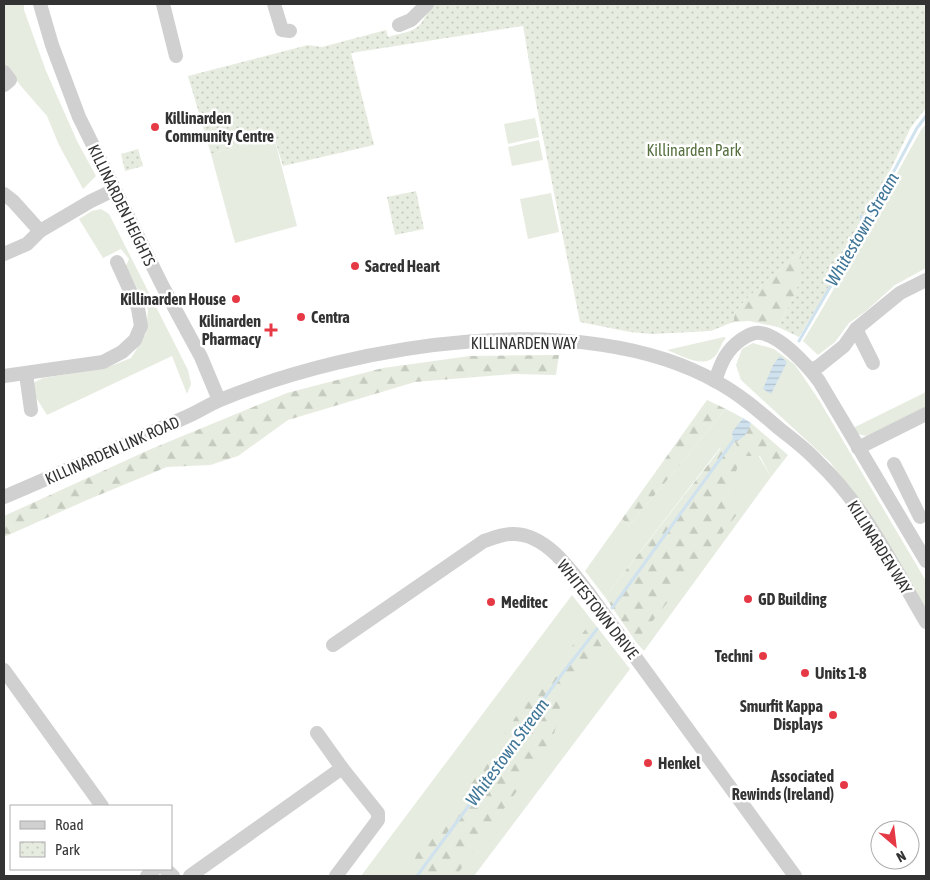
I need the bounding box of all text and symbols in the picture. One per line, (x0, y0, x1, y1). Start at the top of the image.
place label: Killinarden Community Centre (165, 109, 274, 145)
marker: Killinarden Community Centre (149, 121, 161, 133)
street label: KILLINARDEN HEIGHTS (85, 141, 159, 269)
park label: Killinarden Park (646, 141, 742, 159)
water label: Whitestown Stream (821, 169, 903, 289)
place label: Sacred Heart (365, 257, 440, 275)
marker: Sacred Heart (349, 260, 361, 272)
place label: Killinarden House (120, 290, 226, 308)
marker: Killinarden House (230, 293, 242, 305)
place label: Centra (311, 308, 350, 326)
marker: Centra (295, 311, 307, 323)
place label: Kilinarden Pharmacy (199, 312, 261, 348)
marker: Kilinarden Pharmacy (265, 324, 277, 336)
street label: KILLINARDEN WAY (471, 334, 578, 352)
street label: KILLINARDEN LINK ROAD (42, 412, 182, 488)
street label: KILLINARDEN WAY (844, 497, 916, 598)
street label: WHITESTOWN DRIVE (554, 556, 642, 662)
place label: GD Building (758, 590, 827, 608)
place label: Meditec (501, 593, 548, 611)
marker: GD Building (742, 593, 754, 605)
marker: Meditec (485, 596, 497, 608)
place label: Techni (715, 647, 753, 665)
marker: Techni (757, 650, 769, 662)
place label: Units 1-8 (815, 664, 867, 682)
marker: Units 1-8 (799, 667, 811, 679)
water label: Whitestown Stream (461, 694, 553, 810)
place label: Smurfit Kappa Displays (740, 697, 823, 733)
marker: Smurfit Kappa Displays (827, 709, 839, 721)
place label: Henkel (658, 754, 701, 772)
marker: Henkel (642, 757, 654, 769)
place label: Associated Rewinds (Ireland) (732, 767, 834, 803)
marker: Associated Rewinds (Ireland) (838, 779, 850, 791)
legend (10, 805, 172, 870)
text: Road (55, 816, 84, 833)
north arrow (870, 820, 920, 870)
text: Park (55, 841, 80, 858)
text: N (894, 847, 909, 865)

